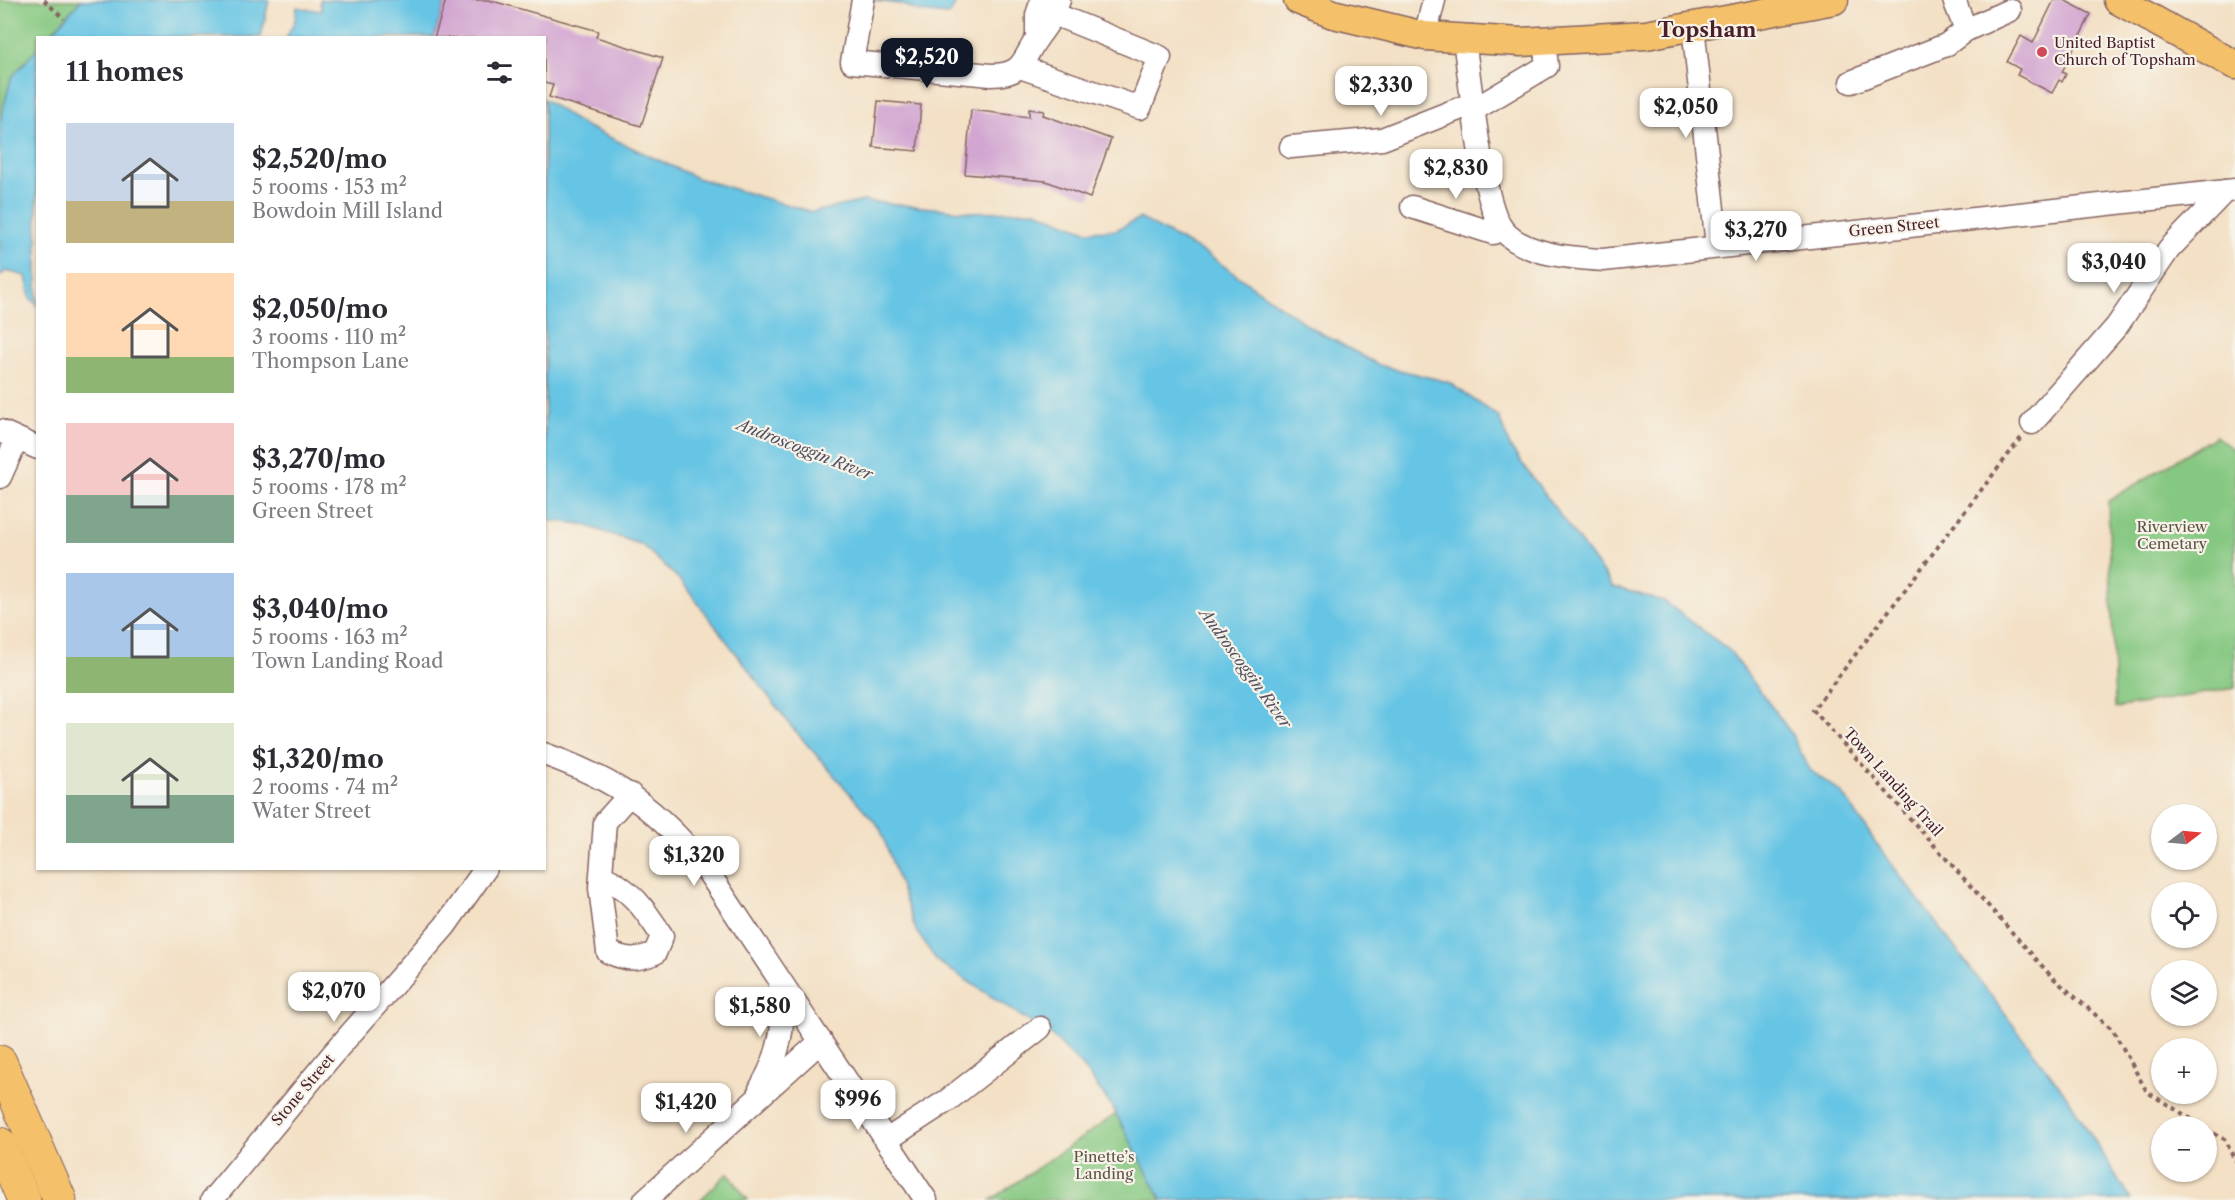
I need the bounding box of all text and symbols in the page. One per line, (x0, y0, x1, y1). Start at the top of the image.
district label: Topsham (1658, 17, 1757, 42)
place label: United Baptist Church of Topsham (2054, 33, 2196, 69)
pin: $2,520 (878, 38, 976, 89)
text: $2,520 (895, 45, 959, 69)
marker: United Baptist Church of Topsham (2035, 45, 2049, 59)
text: 11 homes (66, 56, 184, 88)
icon: filters (483, 56, 516, 89)
pin: $2,330 (1332, 66, 1430, 117)
text: $2,330 (1349, 73, 1413, 97)
pin: $2,050 (1637, 88, 1735, 139)
text: $2,050 (1654, 95, 1718, 119)
text: $2,520/mo (252, 143, 387, 175)
icon: home (114, 147, 186, 219)
pin: $2,830 (1407, 149, 1505, 200)
text: $2,830 (1424, 156, 1488, 180)
text: 5 rooms · 153 m² (252, 175, 407, 199)
text: Bowdoin Mill Island (252, 199, 443, 223)
pin: $3,270 (1707, 211, 1805, 262)
street label: Green Street (1848, 212, 1941, 241)
text: $3,270 (1725, 218, 1787, 242)
pin: $3,040 (2065, 243, 2163, 294)
text: $3,040 (2081, 250, 2147, 274)
text: $2,050/mo (252, 293, 388, 325)
icon: home (114, 297, 186, 369)
text: 3 rooms · 110 m² (252, 325, 406, 349)
text: Thompson Lane (252, 349, 409, 373)
water label: Androscoggin River (731, 413, 877, 485)
text: $3,270/mo (252, 443, 386, 475)
icon: home (114, 447, 186, 519)
text: 5 rooms · 178 m² (252, 475, 407, 499)
text: Green Street (252, 499, 373, 523)
park label: Riverview Cemetary (2136, 517, 2208, 553)
text: $3,040/mo (252, 593, 388, 625)
icon: home (114, 597, 186, 669)
water label: Androscoggin River (1194, 601, 1297, 733)
text: 5 rooms · 163 m² (252, 625, 408, 649)
text: Town Landing Road (252, 649, 443, 673)
street label: Town Landing Trail (1840, 723, 1947, 840)
text: $1,320/mo (252, 743, 384, 775)
icon: home (114, 747, 186, 819)
text: 2 rooms · 74 m² (252, 775, 398, 799)
text: Water Street (252, 799, 371, 823)
north arrow (2151, 804, 2217, 870)
map controls (2151, 804, 2217, 1182)
pin: $1,320 (645, 836, 743, 887)
text: $1,320 (663, 843, 725, 867)
button: locate (2151, 882, 2217, 948)
button: layers (2151, 960, 2217, 1026)
pin: $2,070 (285, 972, 383, 1023)
text: $2,070 (302, 979, 366, 1003)
pin: $1,580 (711, 987, 809, 1038)
text: $1,580 (729, 994, 791, 1018)
button: + (2151, 1038, 2217, 1104)
street label: Stone Street (267, 1049, 339, 1129)
pin: $996 (822, 1080, 894, 1131)
pin: $1,420 (637, 1083, 735, 1134)
text: $996 (835, 1087, 882, 1111)
text: $1,420 (655, 1090, 717, 1114)
button: − (2151, 1116, 2217, 1182)
park label: Pinette’s Landing (1073, 1147, 1135, 1183)

